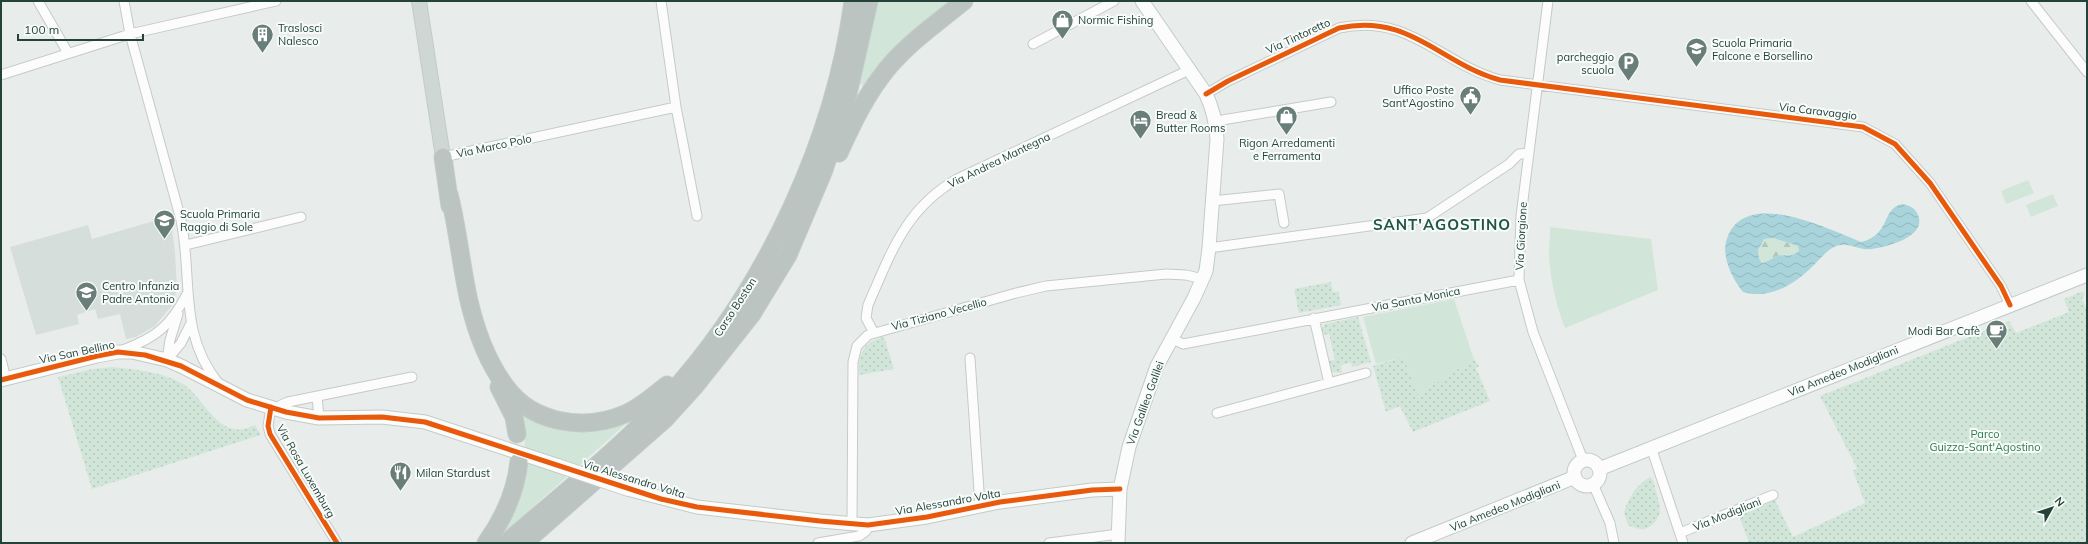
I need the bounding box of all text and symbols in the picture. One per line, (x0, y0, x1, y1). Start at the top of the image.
shop icon: Normic Fishing (1049, 7, 1075, 40)
place label: Normic Fishing (1078, 13, 1153, 27)
street label: Via Tintoretto (1264, 15, 1332, 57)
scale bar (18, 16, 143, 42)
building icon: Traslosci Nalesco (249, 21, 275, 54)
place label: Traslosci Nalesco (278, 21, 322, 48)
text: 100 m (24, 22, 59, 37)
school or university icon: Scuola Primaria Falcone e Borsellino (1683, 36, 1709, 69)
place label: Scuola Primaria Falcone e Borsellino (1712, 36, 1813, 63)
place label: parcheggio scuola (1557, 50, 1614, 77)
parking icon: parcheggio scuola (1616, 50, 1642, 83)
place label: Uffico Poste Sant'Agostino (1382, 83, 1454, 110)
public building icon: Uffico Poste Sant'Agostino (1457, 83, 1483, 116)
street label: Via Caravaggio (1778, 99, 1858, 123)
shop icon: Rigon Arredamenti e Ferramenta (1274, 104, 1300, 137)
hotel icon: Bread & Butter Rooms (1127, 108, 1153, 141)
place label: Bread & Butter Rooms (1156, 108, 1225, 135)
street label: Via Andrea Mantegna (946, 129, 1052, 191)
street label: Via Marco Polo (455, 131, 533, 161)
place label: Rigon Arredamenti e Ferramenta (1239, 136, 1335, 163)
street label: Via Giorgione (1512, 201, 1530, 271)
school or university icon: Scuola Primaria Raggio di Sole (151, 207, 177, 240)
place label: Scuola Primaria Raggio di Sole (180, 207, 260, 234)
district label: SANT'AGOSTINO (1373, 215, 1511, 234)
street label: Corso Boston (711, 275, 759, 339)
school or university icon: Centro Infanzia Padre Antonio (73, 279, 99, 312)
place label: Centro Infanzia Padre Antonio (102, 279, 179, 306)
street label: Via Santa Monica (1371, 284, 1461, 314)
street label: Via Tiziano Vecellio (890, 295, 988, 333)
cafe icon: Modi Bar Cafè (1983, 318, 2009, 351)
place label: Modi Bar Cafè (1908, 324, 1980, 338)
street label: Via San Bellino (38, 337, 116, 367)
street label: Via Amedeo Modigliani (1786, 342, 1900, 400)
street label: Via Galileo Galilei (1123, 359, 1167, 447)
street label: Via Rosa Luxemburg (274, 422, 338, 520)
park label: Parco Guizza-Sant'Agostino (1929, 427, 2041, 454)
street label: Via Alessandro Volta (581, 457, 687, 501)
restaurant icon: Milan Stardust (388, 460, 414, 493)
place label: Milan Stardust (416, 466, 490, 480)
street label: Via Amedeo Modigliani (1448, 477, 1562, 535)
street label: Via Alessandro Volta (894, 486, 1002, 518)
north arrow (2032, 488, 2072, 528)
street label: Via Modigliani (1691, 494, 1763, 534)
text: N (2052, 494, 2068, 509)

